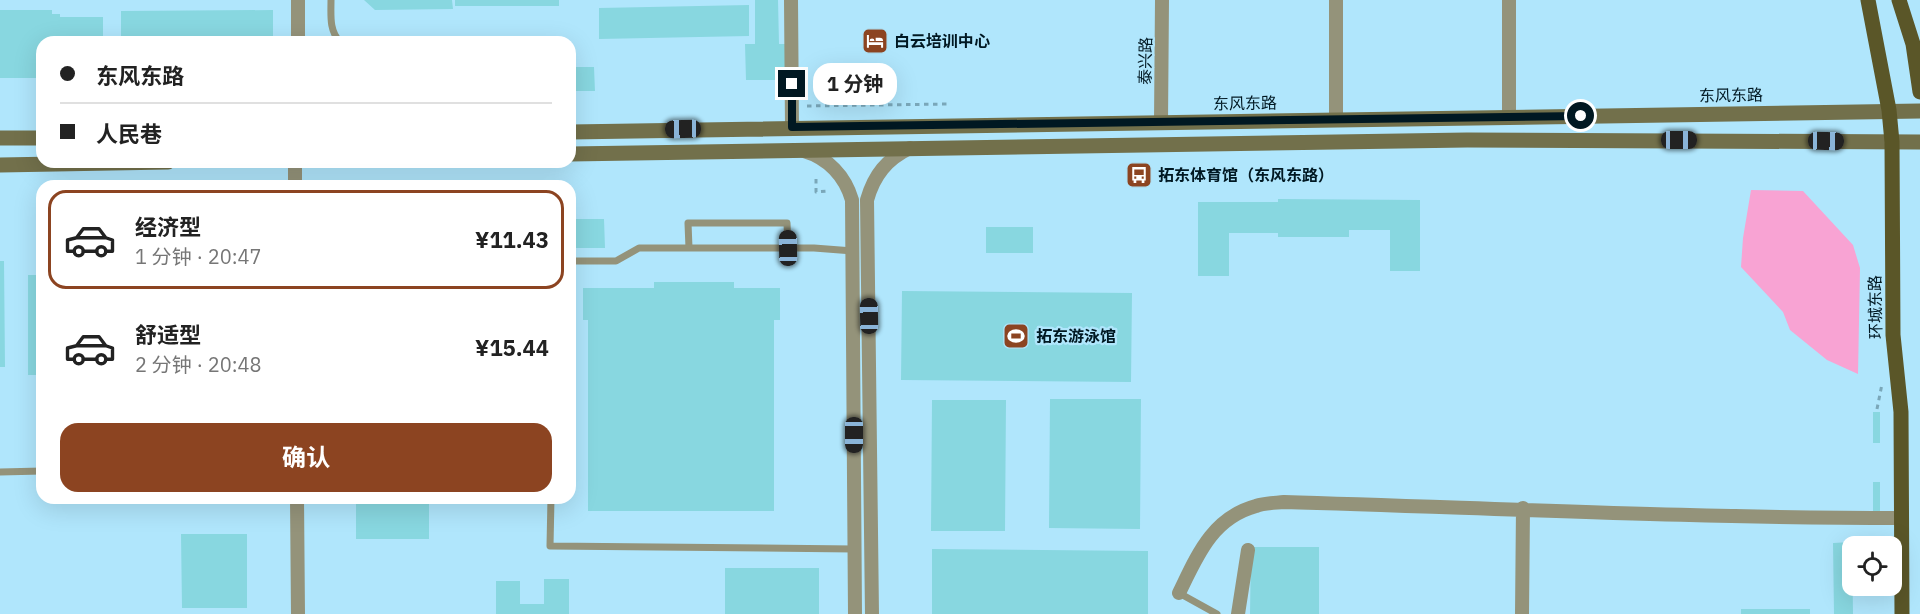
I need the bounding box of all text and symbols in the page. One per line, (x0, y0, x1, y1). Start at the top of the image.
hotel icon: 白云培训中心 (860, 26, 890, 56)
place label: 白云培训中心 (894, 31, 990, 51)
street label: 泰兴路 (1135, 37, 1155, 85)
text: 东风东路 (96, 61, 184, 90)
callout: 1 分钟 (813, 63, 897, 105)
route end (778, 70, 805, 97)
text: 1 分钟 (827, 70, 883, 97)
street label: 东风东路 (1699, 84, 1763, 106)
street label: 东风东路 (1213, 92, 1277, 114)
route start (1567, 102, 1594, 129)
text: 人民巷 (96, 119, 162, 148)
car (665, 120, 701, 138)
car (1661, 131, 1697, 149)
car (1808, 132, 1844, 150)
bus stop icon: 拓东体育馆（东风东路） (1124, 160, 1154, 190)
place label: 拓东体育馆（东风东路） (1158, 165, 1334, 185)
text: 经济型 (135, 212, 201, 241)
icon: car (63, 213, 117, 267)
text: ¥11.43 (475, 225, 549, 254)
car (779, 230, 797, 266)
text: 1 分钟 · 20:47 (135, 243, 262, 270)
street label: 环城东路 (1864, 275, 1886, 339)
car (860, 298, 878, 334)
text: 舒适型 (135, 320, 201, 349)
icon: car (63, 321, 117, 375)
sports icon: 拓东游泳馆 (1001, 321, 1031, 351)
place label: 拓东游泳馆 (1036, 326, 1116, 346)
text: ¥15.44 (475, 333, 549, 362)
text: 2 分钟 · 20:48 (135, 351, 262, 378)
car (845, 417, 863, 453)
button: 确认 (60, 423, 552, 492)
map controls (1842, 536, 1902, 596)
button: locate (1842, 536, 1902, 596)

